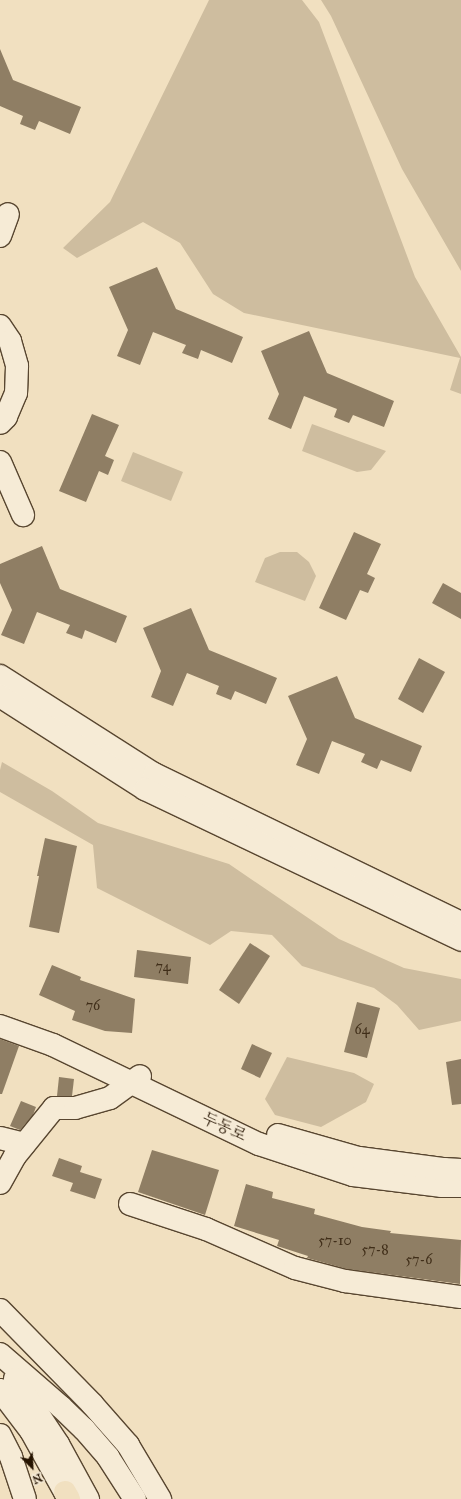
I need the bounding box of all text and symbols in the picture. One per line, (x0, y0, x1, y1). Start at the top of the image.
house number: 74 (156, 959, 170, 975)
house number: 76 (86, 998, 100, 1014)
house number: 64 (355, 1022, 369, 1038)
street label: 두동로 (199, 1109, 249, 1145)
house number: 57-10 (318, 1233, 352, 1249)
house number: 57-8 (361, 1242, 389, 1258)
house number: 57-6 (406, 1252, 432, 1268)
north arrow (12, 1447, 52, 1487)
text: N (30, 1471, 44, 1486)

